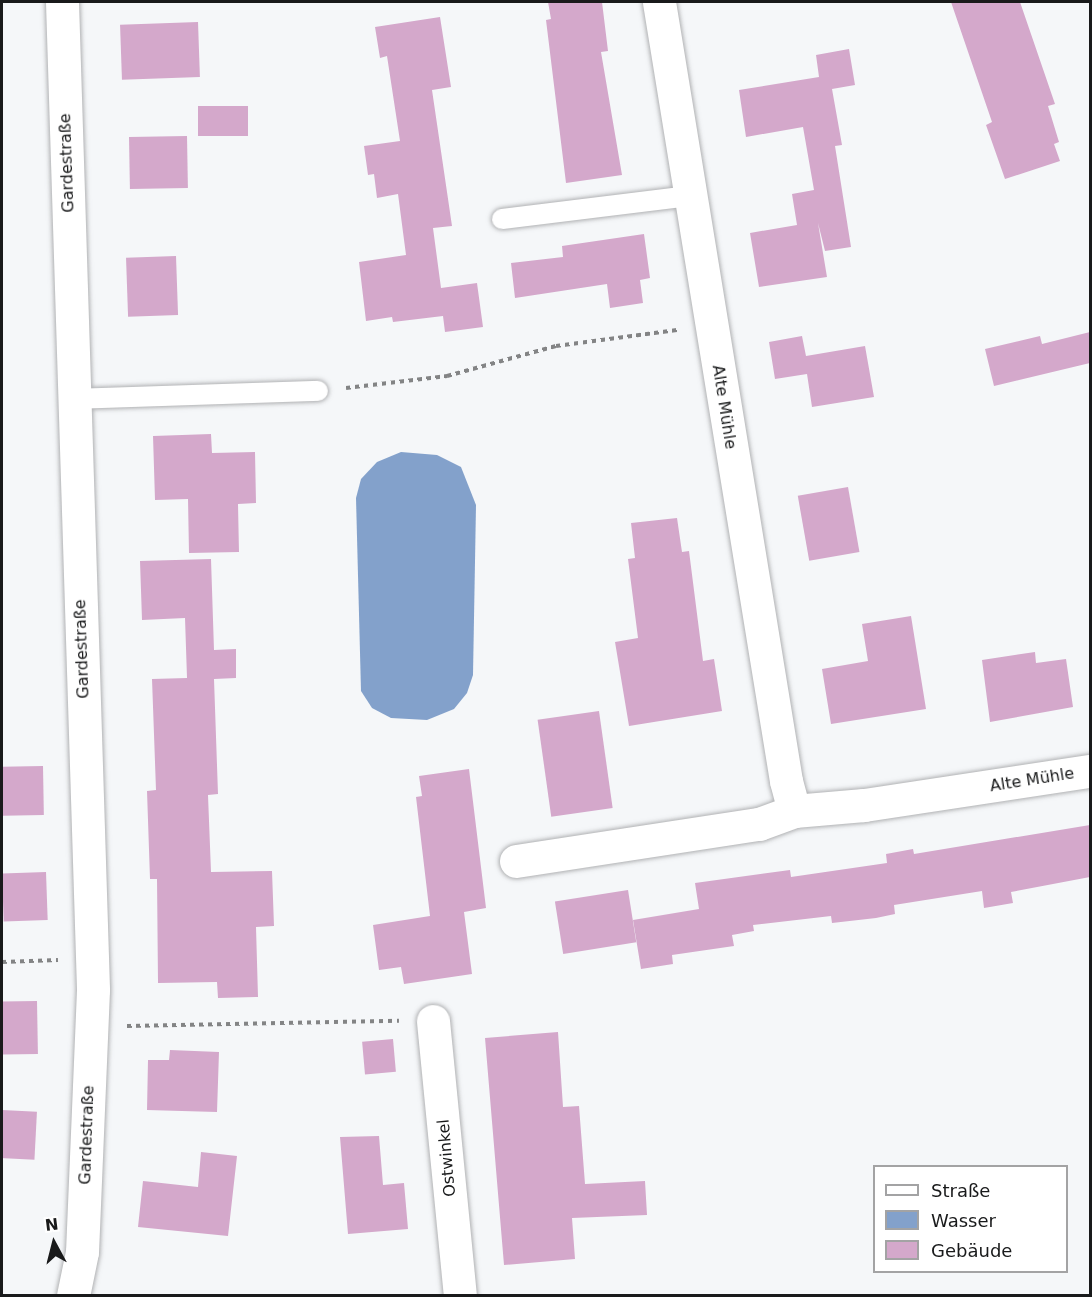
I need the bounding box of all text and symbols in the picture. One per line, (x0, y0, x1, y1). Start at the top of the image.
street label: Gardestraße (56, 113, 78, 213)
street label: Alte Mühle (708, 364, 740, 450)
street label: Gardestraße (71, 599, 93, 699)
street label: Alte Mühle (989, 764, 1075, 796)
street label: Gardestraße (76, 1085, 98, 1185)
street label: Ostwinkel (434, 1118, 460, 1198)
legend (873, 1165, 1068, 1273)
text: Straße (931, 1180, 990, 1201)
text: Wasser (931, 1210, 996, 1231)
north arrow (24, 1213, 84, 1273)
text: N (44, 1214, 60, 1235)
text: Gebäude (931, 1240, 1012, 1261)

